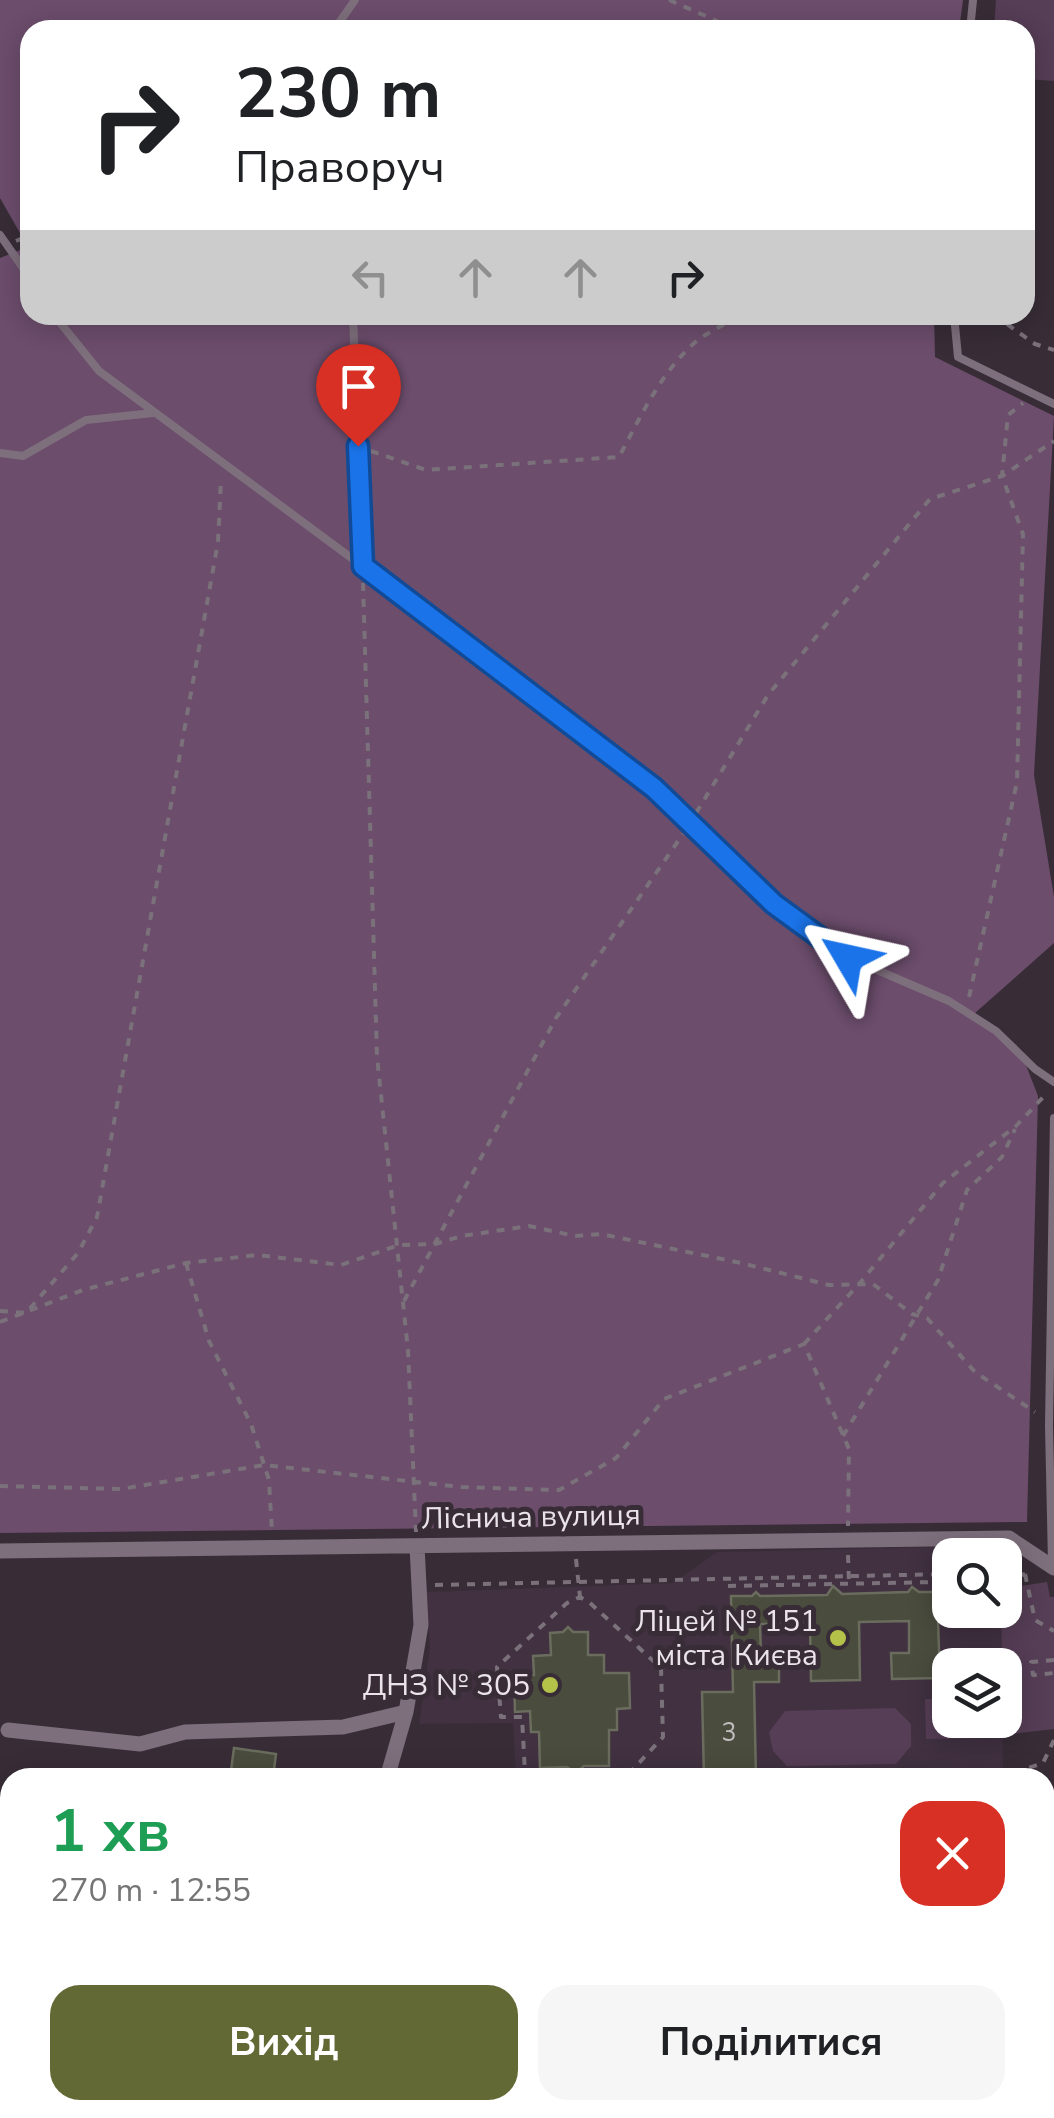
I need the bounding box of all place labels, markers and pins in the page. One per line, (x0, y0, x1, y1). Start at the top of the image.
pin (316, 344, 401, 447)
place label: Ліцей № 151 міста Києва (635, 1601, 818, 1676)
marker: Ліцей № 151 міста Києва (827, 1627, 849, 1649)
place label: ДНЗ № 305 (363, 1665, 530, 1706)
marker: ДНЗ № 305 (539, 1674, 561, 1696)

